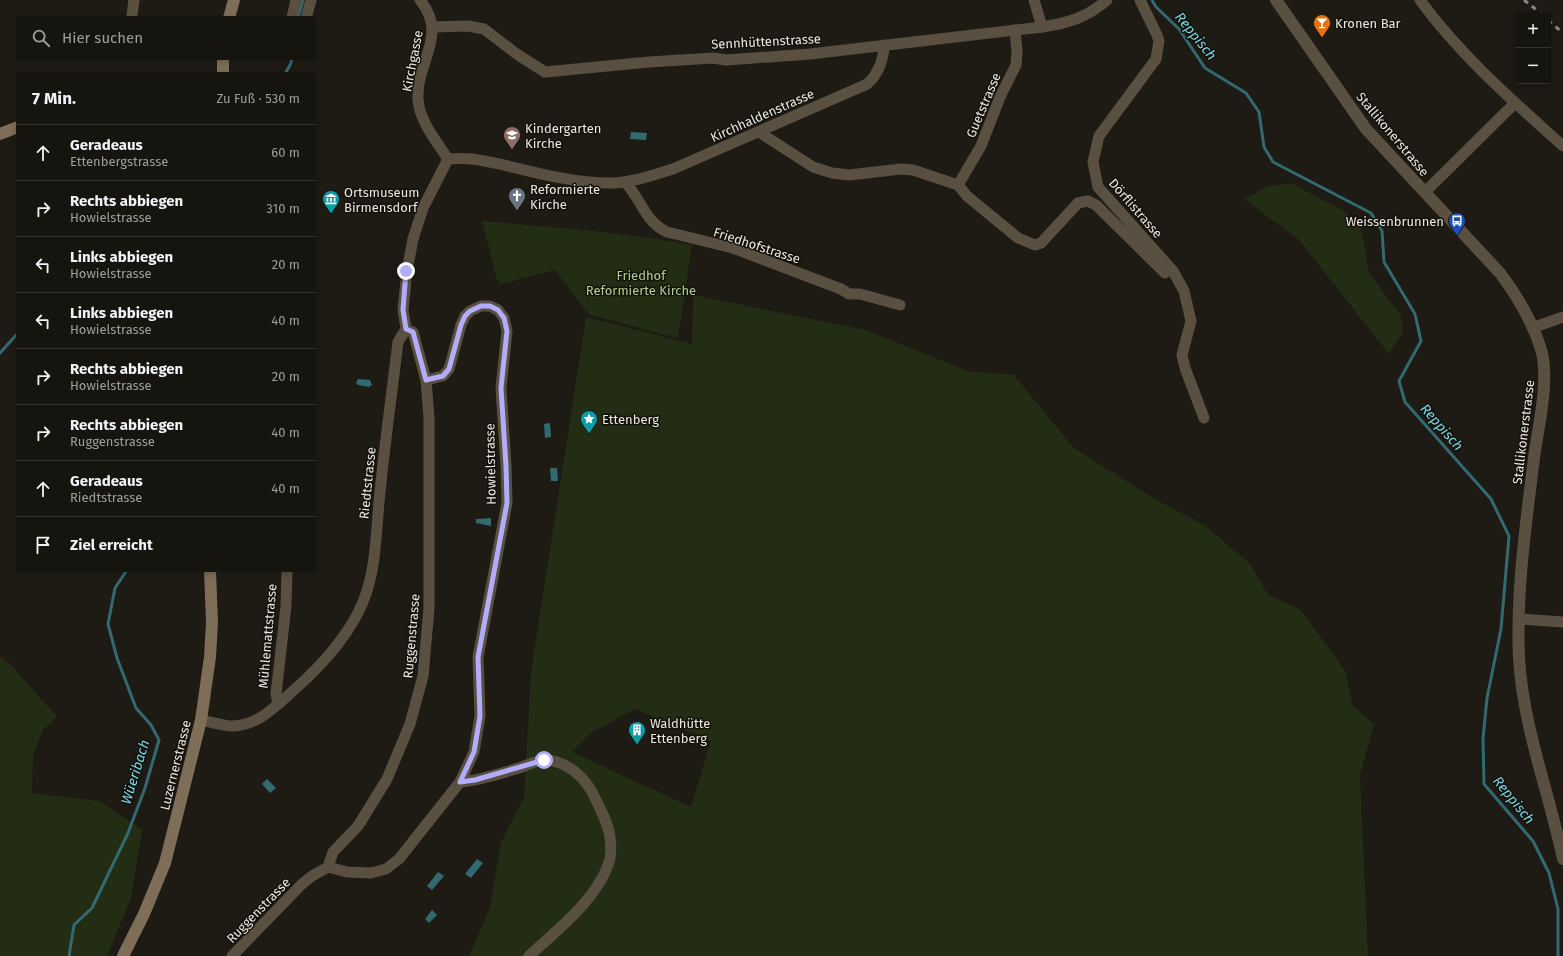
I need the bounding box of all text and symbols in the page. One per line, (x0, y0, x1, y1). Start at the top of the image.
water label: Reppisch (1171, 9, 1220, 64)
map controls (1515, 12, 1551, 84)
button: + (1515, 12, 1551, 48)
bar icon: Kronen Bar (1312, 13, 1332, 38)
search box (16, 16, 316, 60)
place label: Kronen Bar (1335, 16, 1401, 31)
icon: search (30, 27, 52, 49)
text: Hier suchen (62, 29, 143, 47)
street label: Kirchgasse (399, 29, 426, 93)
street label: Sennhüttenstrasse (711, 31, 821, 52)
button: − (1515, 48, 1551, 84)
street label: Guetstrasse (963, 71, 1004, 140)
street label: Kirchhaldenstrasse (708, 86, 816, 145)
text: 7 Min. (32, 88, 76, 109)
street label: Stallikonerstrasse (1353, 89, 1432, 179)
text: Zu Fuß · 530 m (217, 91, 300, 106)
place label: Kindergarten Kirche (525, 121, 601, 151)
school or university icon: Kindergarten Kirche (502, 125, 522, 150)
text: Geradeaus (70, 136, 143, 154)
icon: ahead (32, 142, 54, 164)
text: 60 m (271, 145, 300, 160)
text: Ettenbergstrasse (70, 154, 168, 169)
street label: Dörflistrasse (1106, 176, 1165, 241)
place label: Reformierte Kirche (530, 182, 600, 212)
place label: Ortsmuseum Birmensdorf (344, 185, 419, 215)
church icon: Reformierte Kirche (507, 186, 527, 211)
museum icon: Ortsmuseum Birmensdorf (321, 189, 341, 214)
text: Rechts abbiegen (70, 192, 183, 210)
icon: right (32, 198, 54, 220)
text: 310 m (266, 201, 300, 216)
text: Howielstrasse (70, 210, 152, 225)
bus stop icon: Weissenbrunnen (1447, 211, 1467, 236)
place label: Weissenbrunnen (1346, 214, 1444, 229)
street label: Friedhofstrasse (712, 224, 802, 267)
text: Links abbiegen (70, 248, 173, 266)
icon: left (32, 254, 54, 276)
text: 20 m (272, 257, 300, 272)
route end (397, 262, 415, 280)
text: Howielstrasse (70, 266, 152, 281)
park label: Friedhof Reformierte Kirche (586, 268, 696, 298)
text: Links abbiegen (70, 304, 173, 322)
icon: left (32, 310, 54, 332)
text: 40 m (271, 313, 300, 328)
text: Howielstrasse (70, 322, 152, 337)
text: Rechts abbiegen (70, 360, 183, 378)
icon: right (32, 366, 54, 388)
text: 20 m (272, 369, 300, 384)
text: Howielstrasse (70, 378, 152, 393)
street label: Stallikonerstrasse (1510, 379, 1537, 485)
water label: Reppisch (1417, 400, 1467, 454)
place icon: Ettenberg (579, 409, 599, 434)
place label: Ettenberg (602, 412, 659, 427)
text: Rechts abbiegen (70, 416, 183, 434)
icon: right (32, 422, 54, 444)
street label: Howielstrasse (482, 423, 499, 505)
text: 40 m (271, 425, 300, 440)
text: Ruggenstrasse (70, 434, 155, 449)
street label: Riedtstrasse (356, 446, 379, 520)
text: Geradeaus (70, 472, 143, 490)
icon: ahead (32, 478, 54, 500)
text: 40 m (271, 481, 300, 496)
text: Riedtstrasse (70, 490, 142, 505)
icon: arrive (32, 534, 54, 556)
text: Ziel erreicht (70, 536, 153, 554)
street label: Mühlemattstrasse (255, 583, 280, 689)
street label: Ruggenstrasse (400, 593, 423, 679)
place label: Waldhütte Ettenberg (650, 716, 710, 746)
street label: Luzernerstrasse (157, 718, 194, 812)
building icon: Waldhütte Ettenberg (627, 720, 647, 745)
water label: Wüeribach (118, 738, 153, 807)
route start (535, 751, 553, 769)
water label: Reppisch (1489, 773, 1538, 828)
street label: Ruggenstrasse (224, 875, 293, 946)

